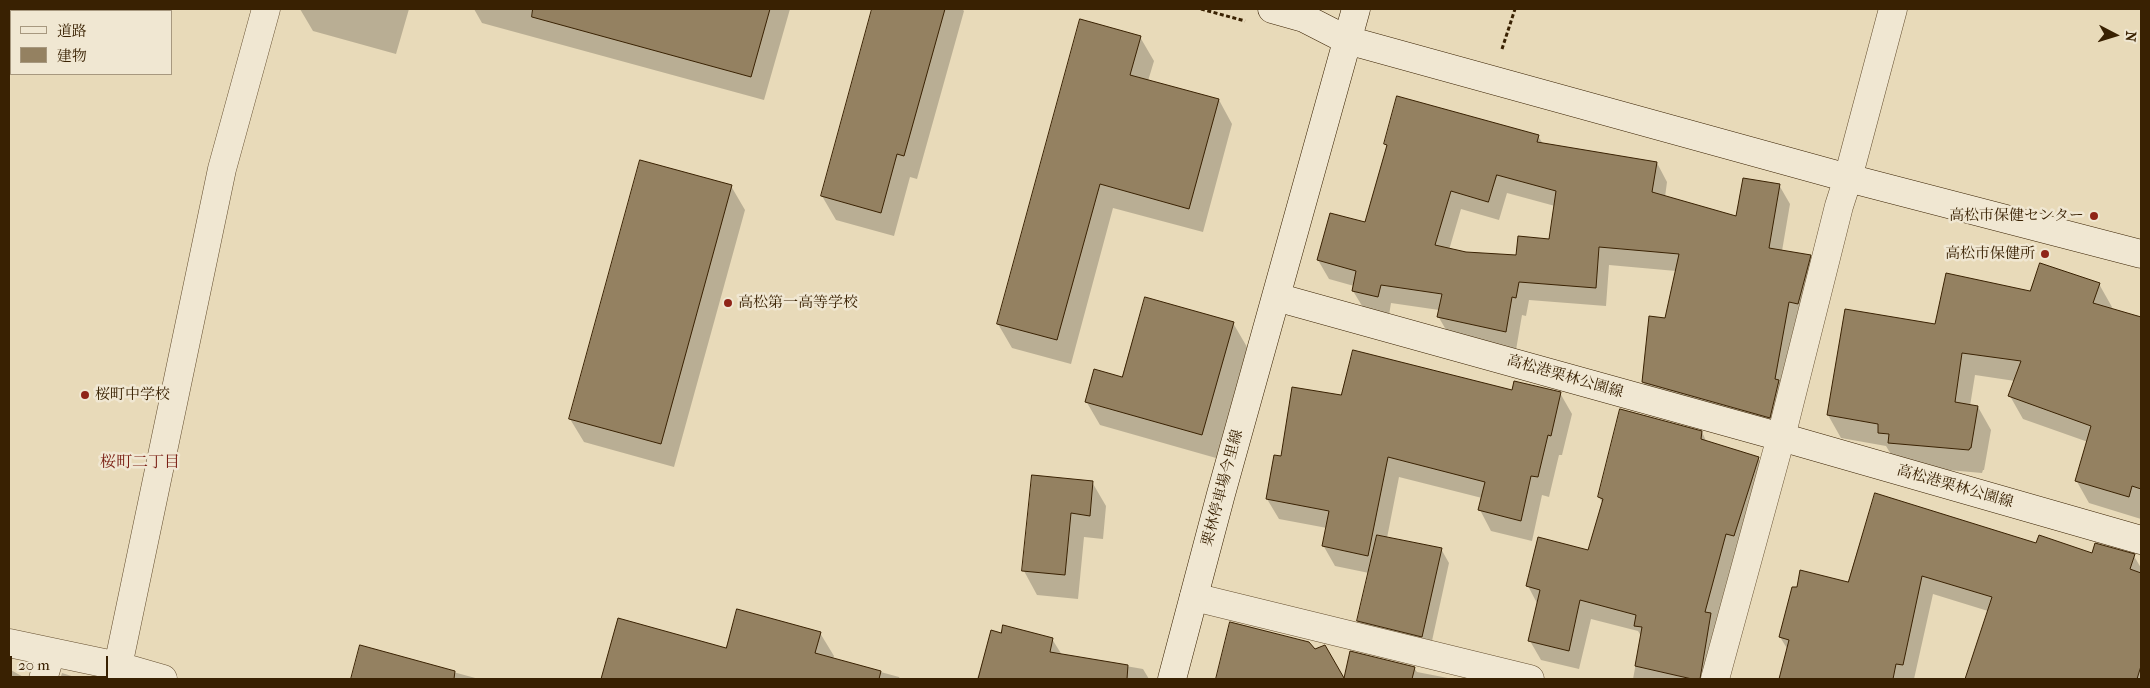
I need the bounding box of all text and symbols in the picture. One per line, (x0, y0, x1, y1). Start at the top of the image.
legend (10, 10, 172, 75)
north arrow (2090, 10, 2140, 60)
text: 道路 (57, 22, 87, 40)
text: N (2122, 30, 2139, 42)
text: 建物 (57, 47, 87, 65)
place label: 高松市保健センター (1949, 207, 2084, 225)
marker: 高松市保健センター (2088, 210, 2100, 222)
place label: 高松市保健所 (1945, 245, 2035, 263)
marker: 高松市保健所 (2039, 248, 2051, 260)
place label: 高松第一高等学校 (738, 294, 858, 312)
marker: 高松第一高等学校 (722, 297, 734, 309)
street label: 高松港栗林公園線 (1505, 352, 1625, 402)
place label: 桜町中学校 (95, 386, 170, 404)
marker: 桜町中学校 (79, 389, 91, 401)
street label: 栗林停車場今里線 (1199, 428, 1247, 548)
district label: 桜町二丁目 (100, 453, 180, 473)
street label: 高松港栗林公園線 (1895, 462, 2015, 512)
scale bar (12, 646, 110, 678)
text: 20 m (18, 656, 50, 674)

